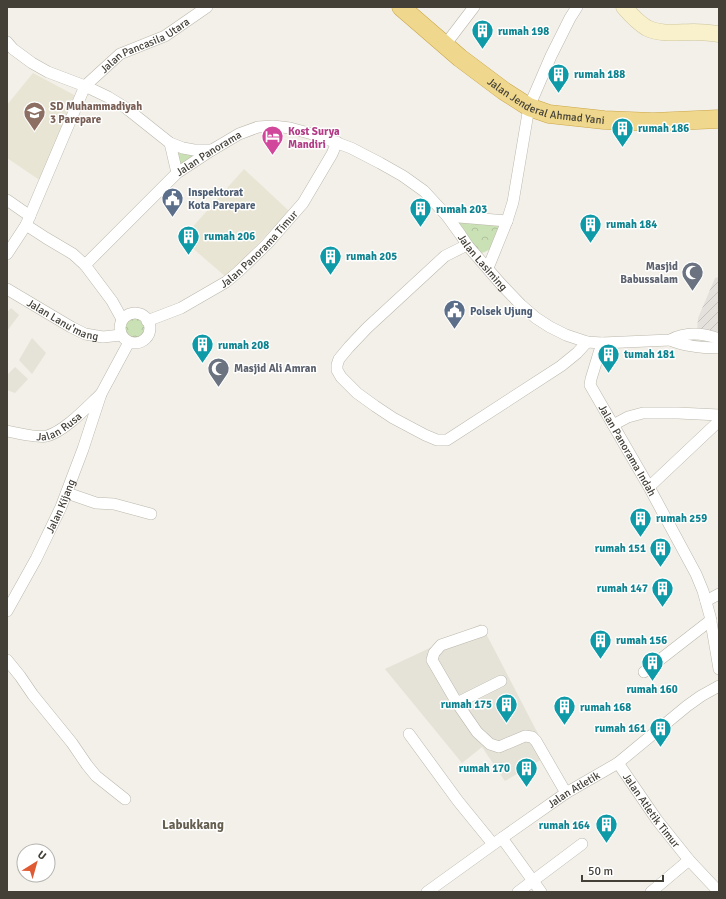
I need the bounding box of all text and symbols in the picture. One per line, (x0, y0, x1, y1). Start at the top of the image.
street label: Jalan Pancasila Utara (98, 15, 192, 76)
building icon: rumah 198 (470, 18, 496, 51)
place label: rumah 198 (498, 25, 549, 38)
building icon: rumah 188 (546, 61, 572, 94)
place label: rumah 188 (574, 68, 625, 81)
street label: Jalan Jenderal Ahmad Yani (485, 75, 605, 127)
school or university icon: SD Muhammadiyah 3 Parepare (22, 99, 48, 132)
place label: SD Muhammadiyah 3 Parepare (50, 100, 142, 126)
building icon: rumah 186 (610, 115, 636, 148)
place label: rumah 186 (638, 122, 689, 135)
hotel icon: Kost Surya Mandiri (259, 124, 285, 157)
place label: Kost Surya Mandiri (288, 125, 340, 151)
street label: Jalan Panorama (174, 128, 244, 179)
public building icon: Inspektorat Kota Parepare (159, 185, 185, 218)
place label: Inspektorat Kota Parepare (188, 186, 256, 212)
building icon: rumah 203 (407, 196, 433, 229)
place label: rumah 203 (436, 203, 487, 216)
street label: Jalan Panorama Timur (218, 208, 301, 291)
building icon: rumah 184 (577, 211, 603, 244)
place label: rumah 184 (606, 218, 657, 231)
building icon: rumah 206 (175, 223, 201, 256)
place label: rumah 206 (204, 230, 255, 243)
street label: Jalan Lasiming (455, 232, 510, 294)
building icon: rumah 205 (317, 243, 343, 276)
place label: rumah 205 (346, 250, 397, 263)
mosque icon: Masjid Babussalam (680, 259, 706, 292)
place label: Masjid Babussalam (620, 260, 678, 286)
street label: Jalan Lanu'mang (24, 296, 100, 343)
public building icon: Polsek Ujung (442, 298, 468, 331)
place label: Polsek Ujung (470, 305, 533, 318)
building icon: rumah 208 (189, 332, 215, 365)
place label: rumah 208 (218, 339, 269, 352)
building icon: tumah 181 (596, 341, 622, 374)
place label: tumah 181 (623, 348, 675, 361)
mosque icon: Masjid Ali Amran (206, 355, 232, 388)
place label: Masjid Ali Amran (234, 362, 316, 375)
street label: Jalan Panorama Indah (596, 402, 659, 499)
street label: Jalan Rusa (36, 409, 85, 444)
street label: Jalan Kijang (43, 477, 78, 535)
building icon: rumah 259 (628, 505, 654, 538)
place label: rumah 259 (656, 512, 707, 525)
building icon: rumah 151 (648, 535, 674, 568)
place label: rumah 151 (595, 542, 646, 555)
building icon: rumah 147 (650, 575, 676, 608)
place label: rumah 147 (597, 582, 648, 595)
building icon: rumah 156 (588, 627, 614, 660)
place label: rumah 156 (616, 634, 667, 647)
building icon: rumah 160 (639, 650, 665, 683)
place label: rumah 160 (626, 683, 678, 696)
building icon: rumah 175 (494, 691, 520, 724)
building icon: rumah 168 (552, 694, 578, 727)
place label: rumah 175 (441, 698, 492, 711)
place label: rumah 168 (580, 701, 631, 714)
building icon: rumah 161 (648, 715, 674, 748)
place label: rumah 161 (595, 722, 646, 735)
building icon: rumah 170 (513, 755, 539, 788)
place label: rumah 170 (459, 762, 510, 775)
street label: Jalan Atletik (545, 769, 603, 811)
street label: Jalan Atletik Timur (620, 771, 682, 850)
building icon: rumah 164 (593, 812, 619, 845)
district label: Labukkang (162, 817, 224, 833)
place label: rumah 164 (539, 819, 590, 832)
north arrow (16, 843, 56, 883)
text: U (35, 848, 49, 863)
scale bar (582, 857, 663, 883)
text: 50 m (588, 864, 613, 879)

